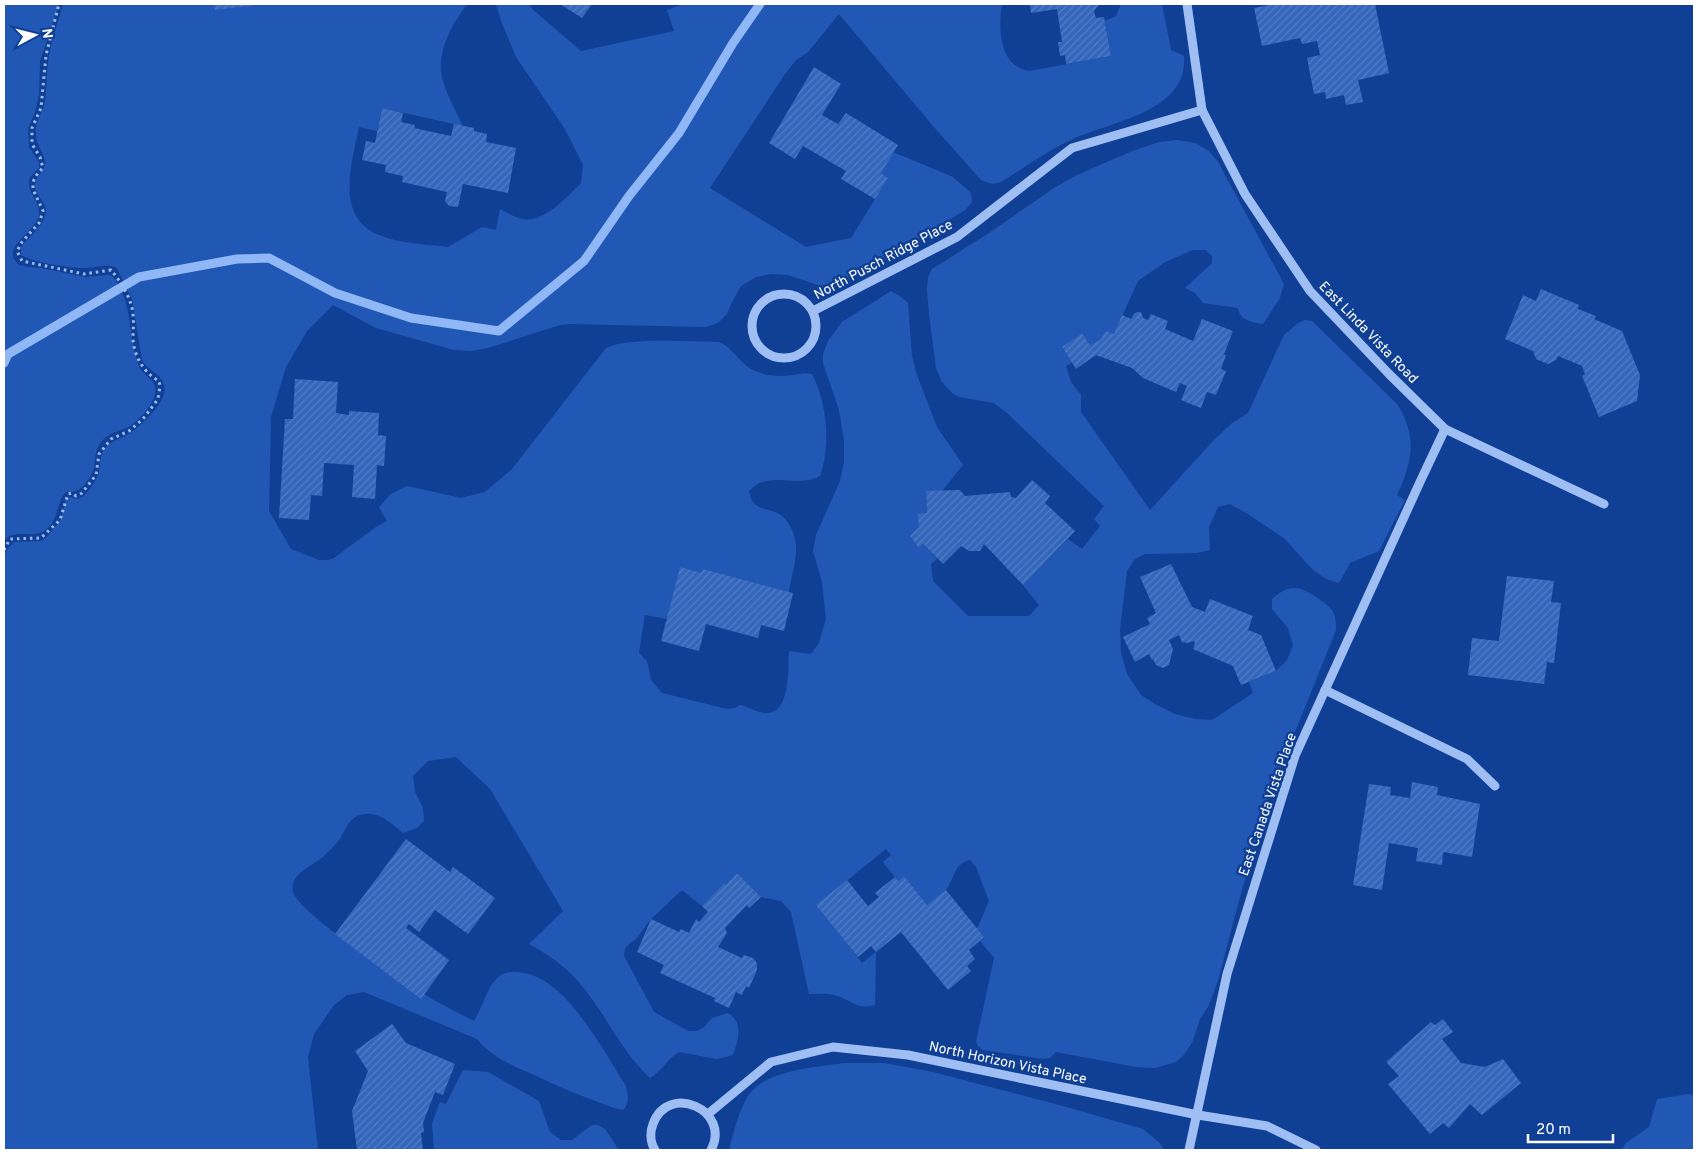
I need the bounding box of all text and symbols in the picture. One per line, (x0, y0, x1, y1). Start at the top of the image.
north arrow (10, 10, 60, 60)
text: N (37, 28, 55, 40)
street label: North Pusch Ridge Place (811, 217, 956, 304)
street label: East Linda Vista Road (1315, 278, 1421, 388)
street label: East Canada Vista Place (1236, 731, 1301, 878)
street label: North Horizon Vista Place (927, 1038, 1088, 1089)
scale bar (1528, 1112, 1613, 1144)
text: 20 m (1536, 1121, 1571, 1140)

